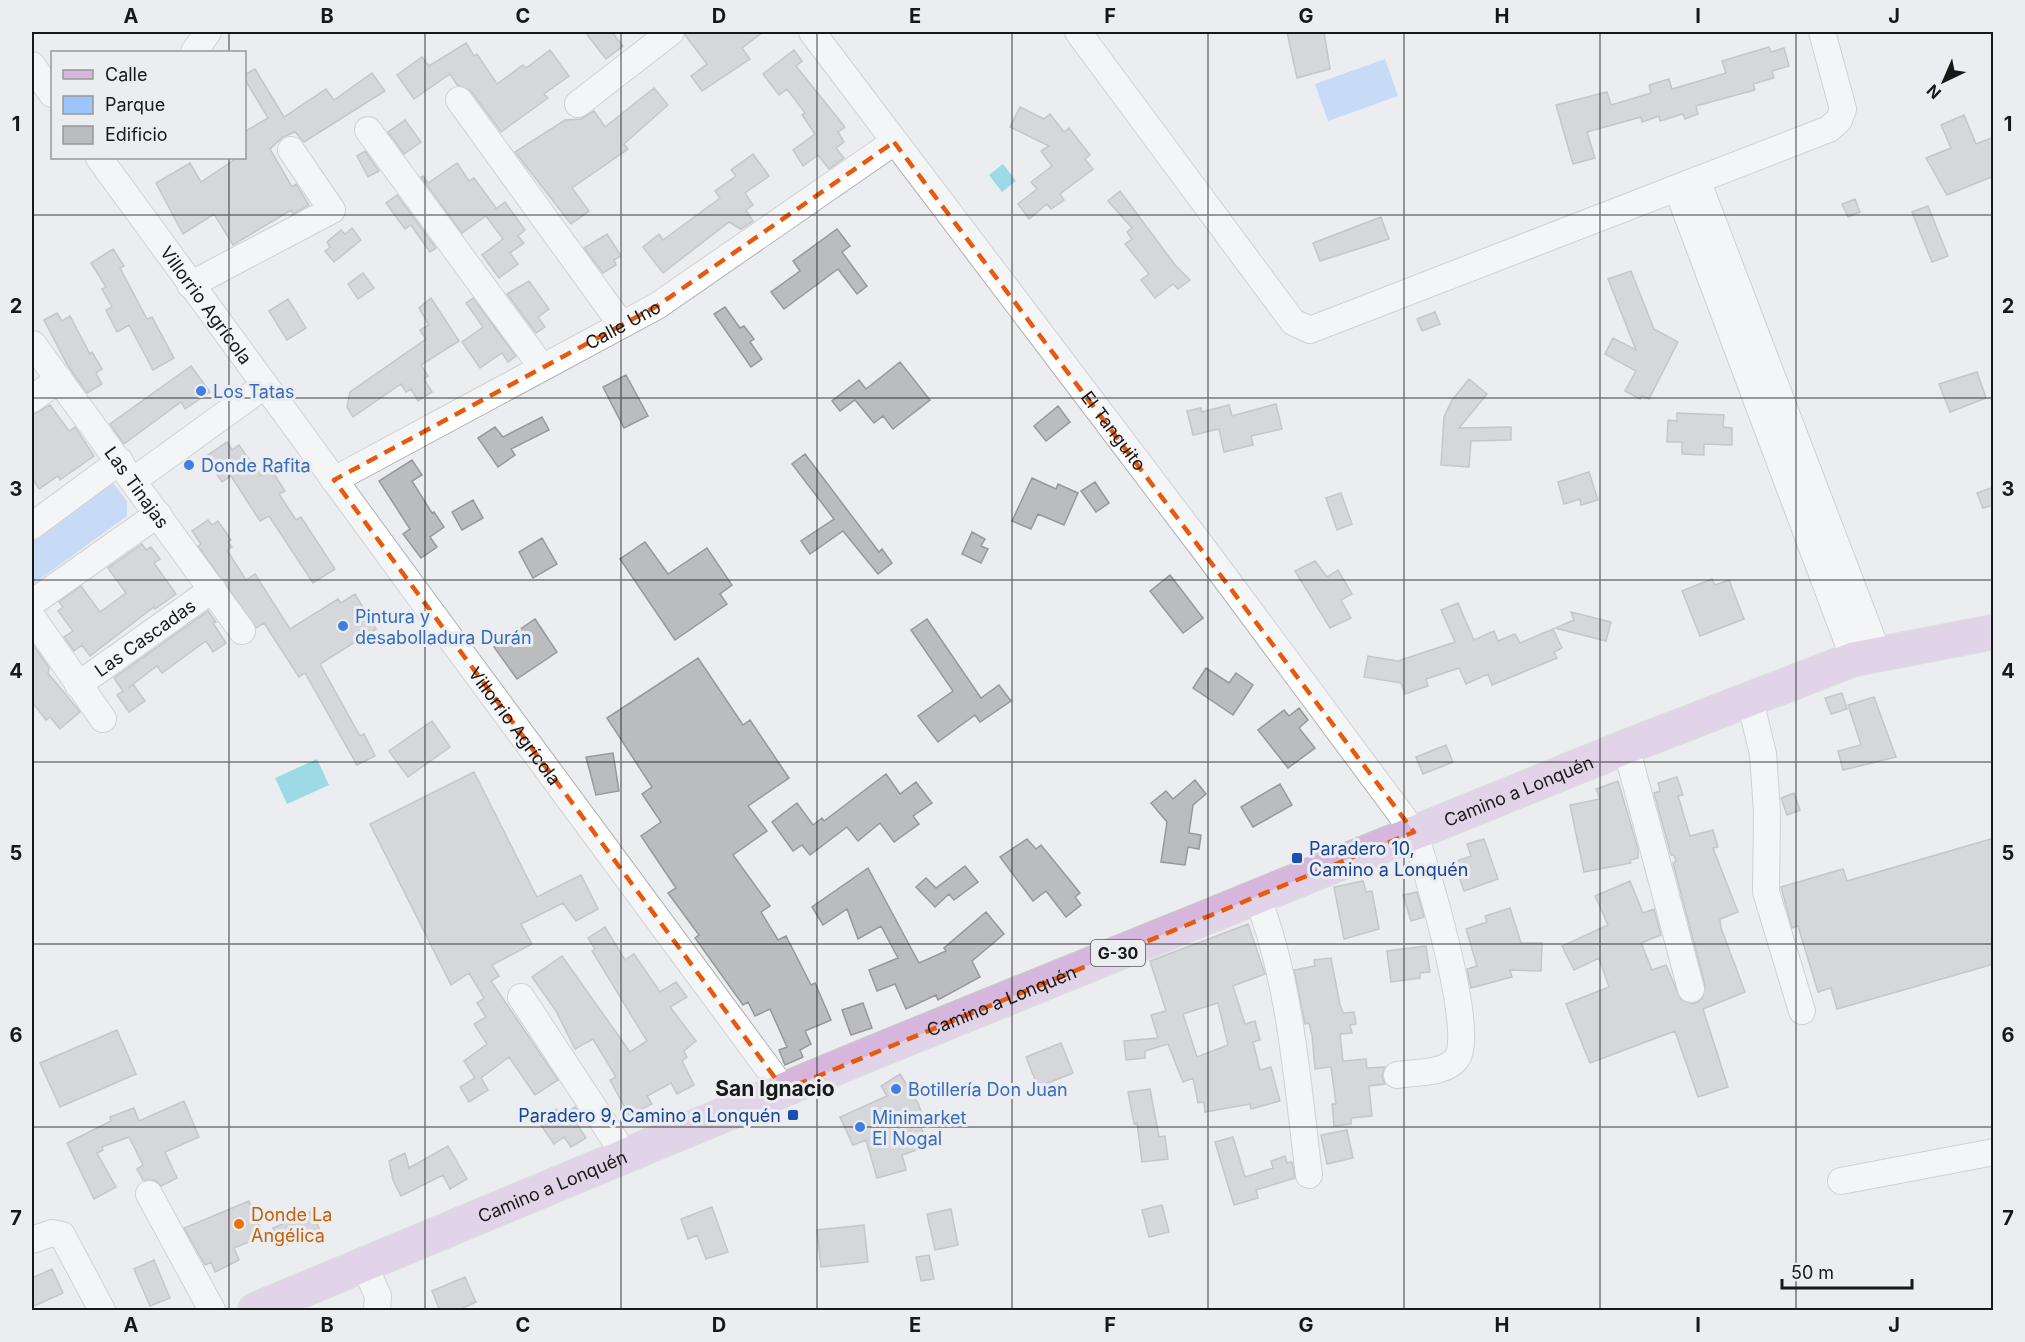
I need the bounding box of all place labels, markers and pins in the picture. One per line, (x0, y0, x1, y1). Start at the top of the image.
place label: Los Tatas (213, 381, 295, 402)
marker: Los Tatas (194, 384, 208, 398)
place label: Donde Rafita (201, 455, 311, 476)
marker: Donde Rafita (182, 458, 196, 472)
place label: Pintura y desabolladura Durán (355, 606, 532, 648)
marker: Pintura y desabolladura Durán (336, 619, 350, 633)
place label: Paradero 10, Camino a Lonquén (1309, 838, 1468, 880)
marker: Paradero 10, Camino a Lonquén (1290, 851, 1304, 865)
place label: Botillería Don Juan (908, 1079, 1068, 1100)
marker: Botillería Don Juan (889, 1082, 903, 1096)
place label: Paradero 9, Camino a Lonquén (518, 1105, 781, 1126)
place label: Minimarket El Nogal (872, 1107, 967, 1149)
marker: Paradero 9, Camino a Lonquén (786, 1108, 800, 1122)
marker: Minimarket El Nogal (853, 1120, 867, 1134)
place label: Donde La Angélica (251, 1204, 332, 1246)
marker: Donde La Angélica (232, 1217, 246, 1231)

